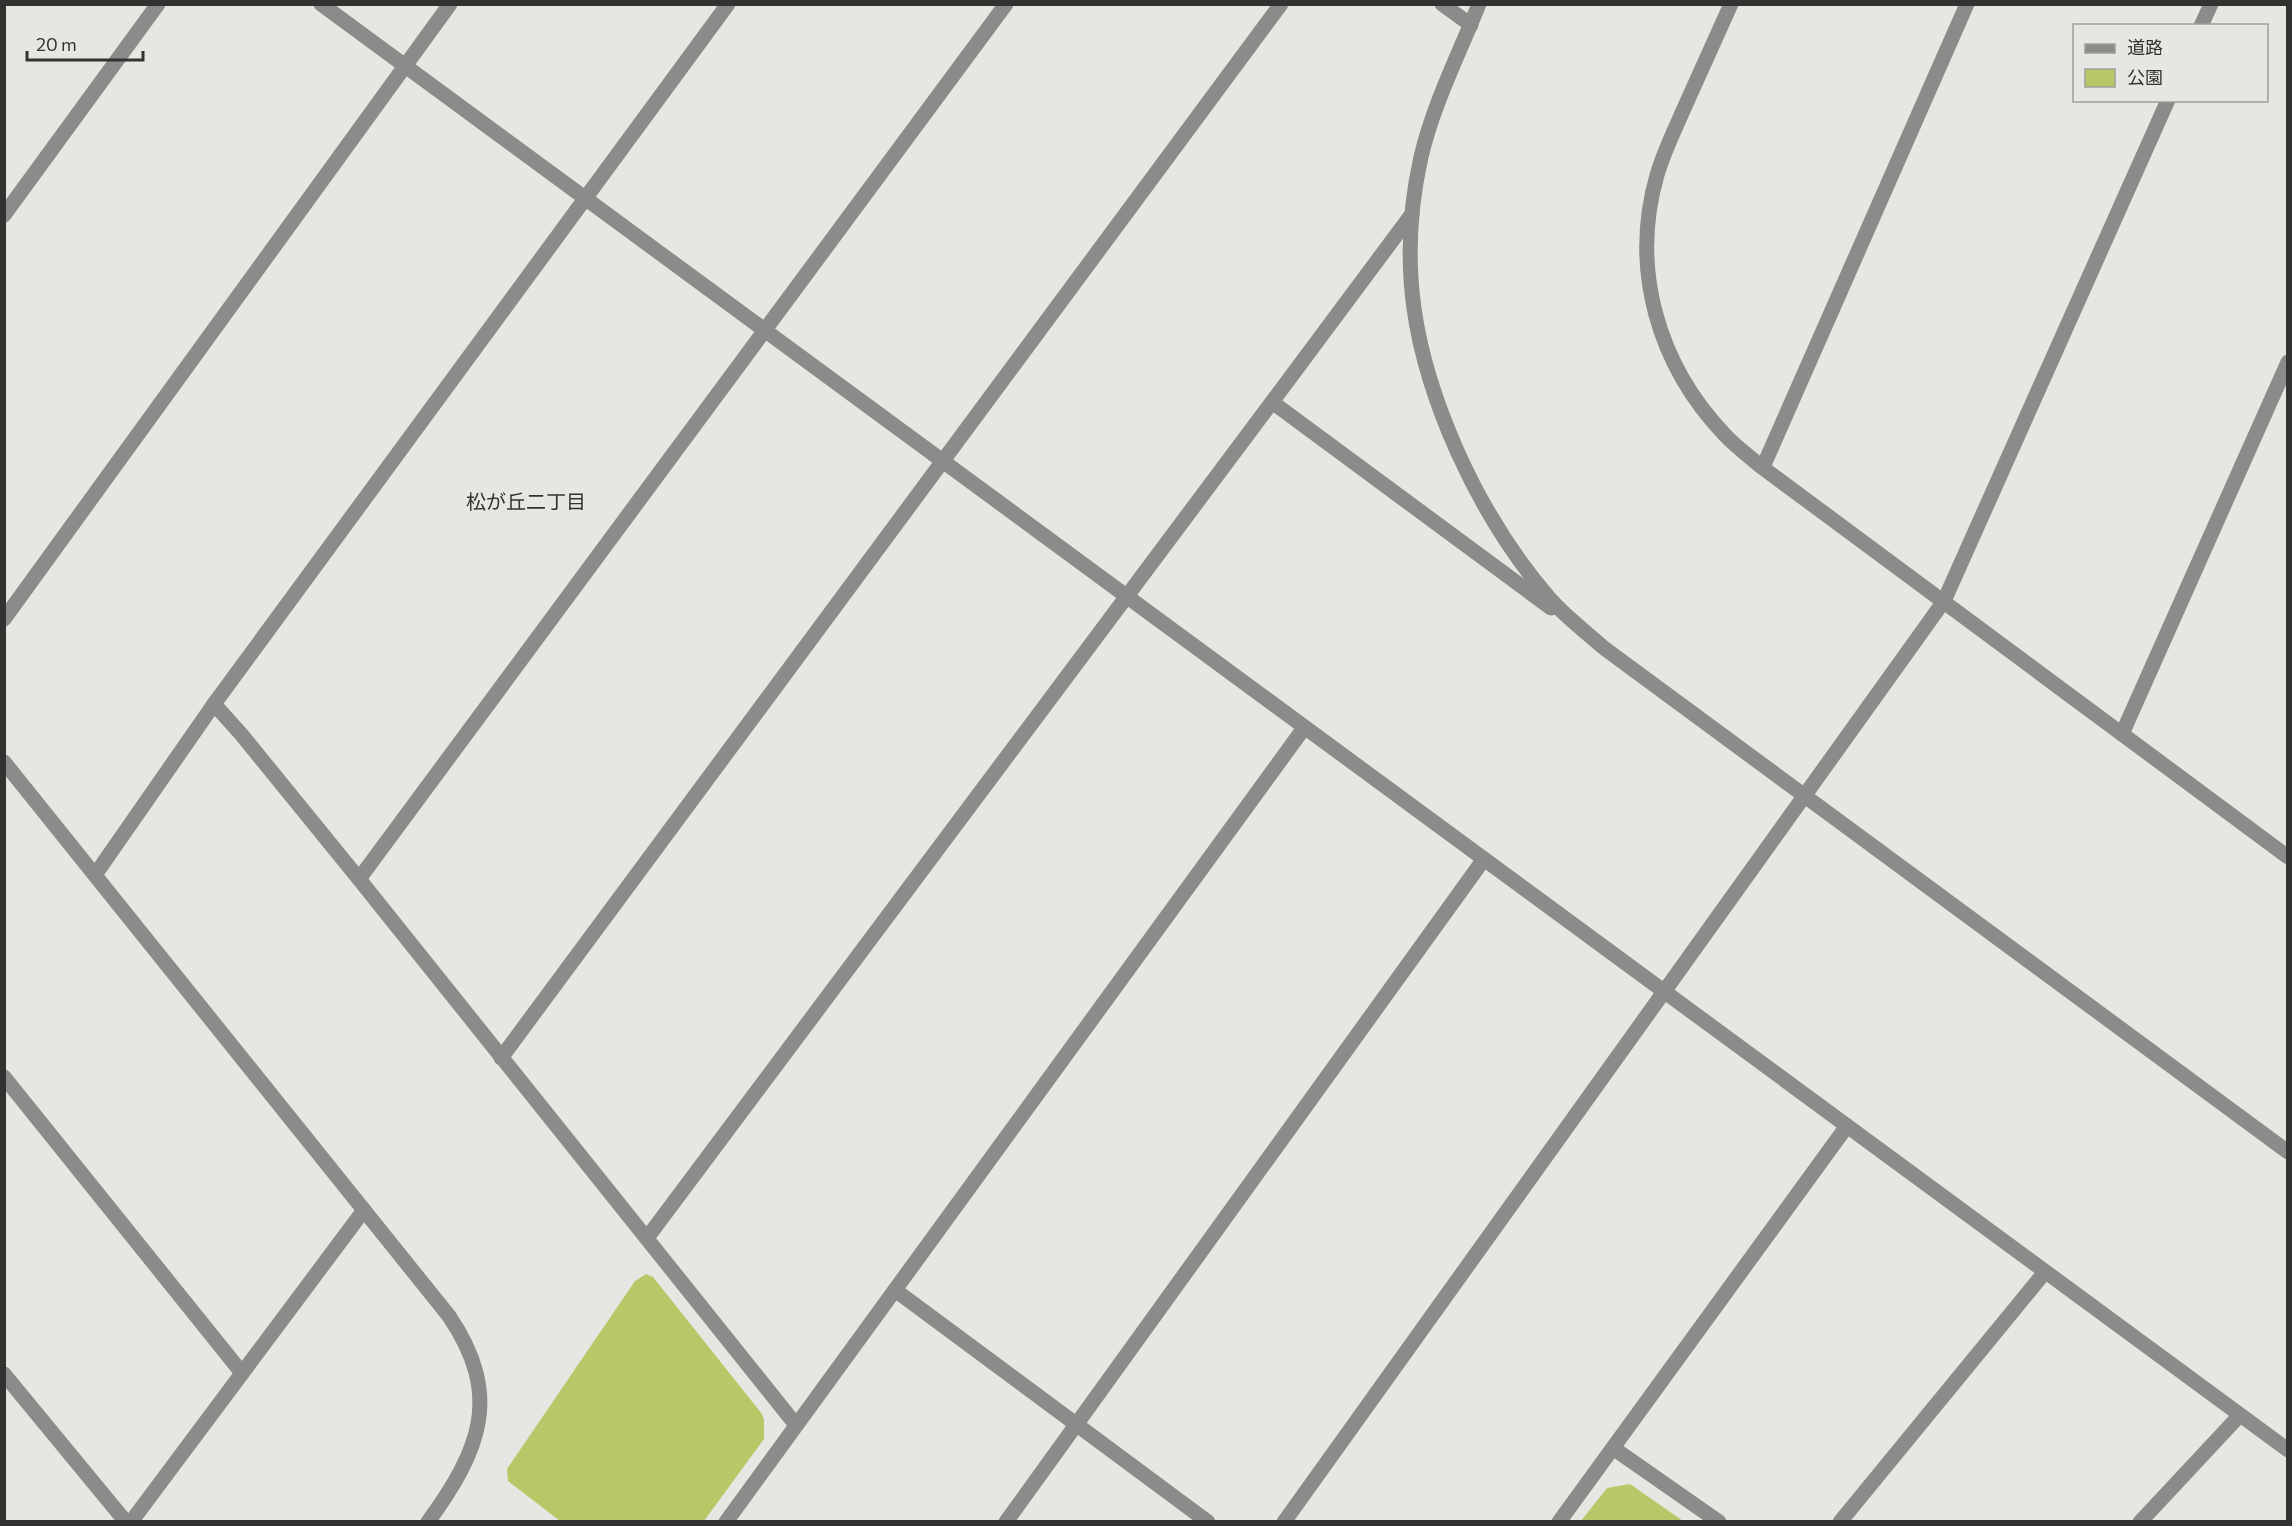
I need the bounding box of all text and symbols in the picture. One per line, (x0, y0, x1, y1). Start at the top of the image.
scale bar (27, 24, 142, 62)
legend (2073, 24, 2268, 102)
text: 20 m (36, 33, 77, 55)
text: 道路 (2127, 36, 2163, 58)
text: 公園 (2127, 66, 2163, 88)
district label: 松が丘二丁目 (466, 489, 586, 513)

